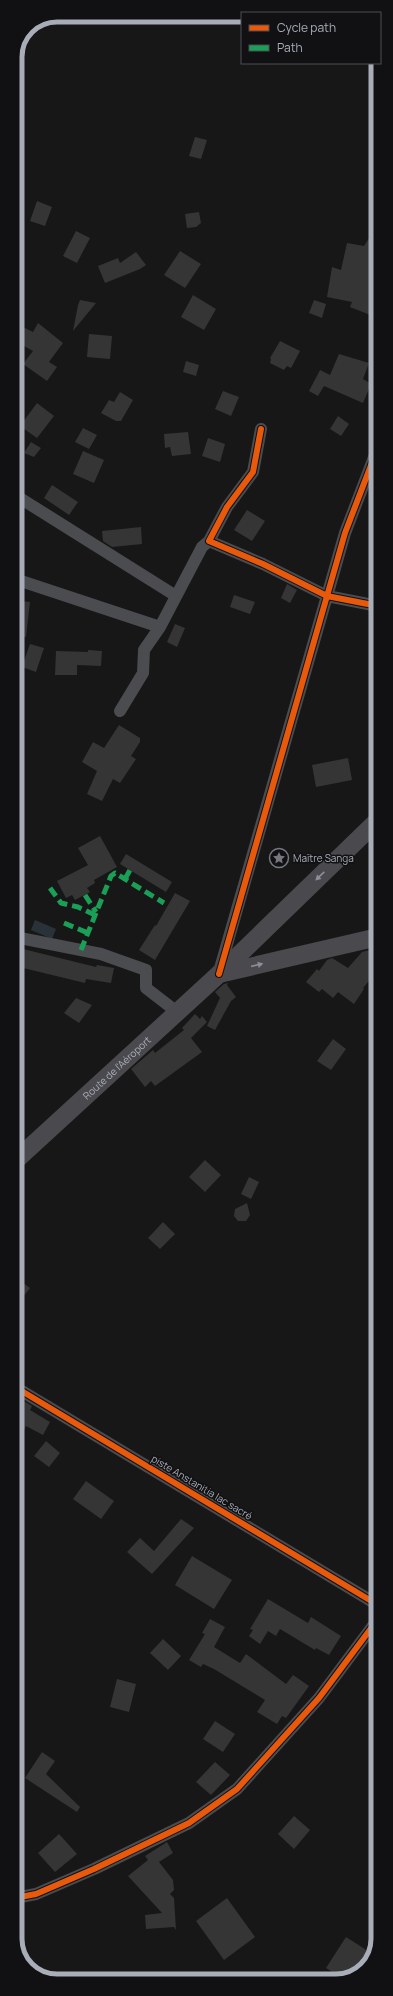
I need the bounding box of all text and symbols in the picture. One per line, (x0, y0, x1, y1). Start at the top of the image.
legend (241, 12, 381, 64)
text: Cycle path (277, 19, 336, 36)
text: Path (277, 39, 303, 56)
place icon: Maître Sanga (268, 847, 290, 869)
place label: Maître Sanga (293, 851, 354, 865)
one-way arrow (314, 872, 325, 881)
one-way arrow (250, 962, 263, 968)
street label: Route de l'Aéroport (80, 1033, 154, 1103)
street label: piste Anstanitia lac sacré (149, 1451, 255, 1523)

